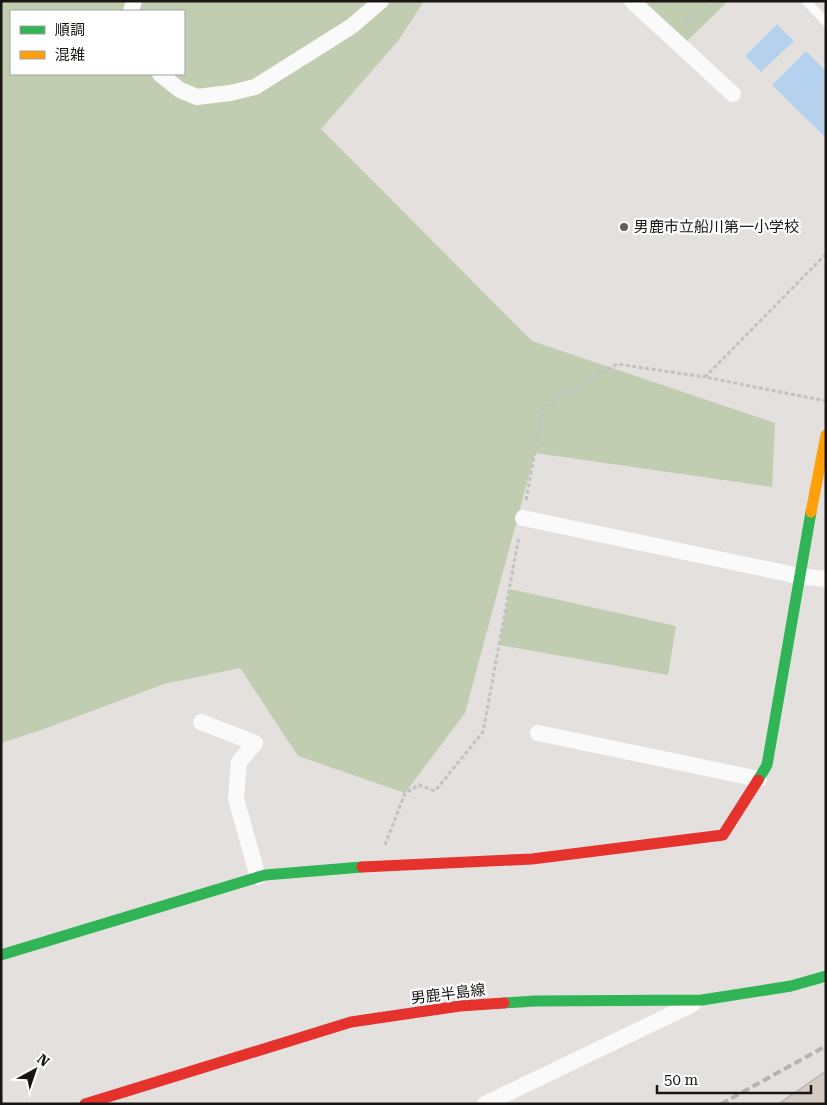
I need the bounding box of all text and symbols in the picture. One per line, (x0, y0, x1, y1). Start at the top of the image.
legend (10, 10, 185, 75)
text: 順調 (55, 21, 85, 39)
text: 混雑 (55, 46, 85, 64)
place label: 男鹿市立船川第一小学校 (634, 218, 799, 236)
marker: 男鹿市立船川第一小学校 (618, 221, 630, 233)
street label: 男鹿半島線 (410, 980, 486, 1008)
north arrow (10, 1045, 60, 1095)
text: N (34, 1050, 53, 1070)
scale bar (657, 1062, 811, 1094)
text: 50 m (664, 1071, 699, 1089)

